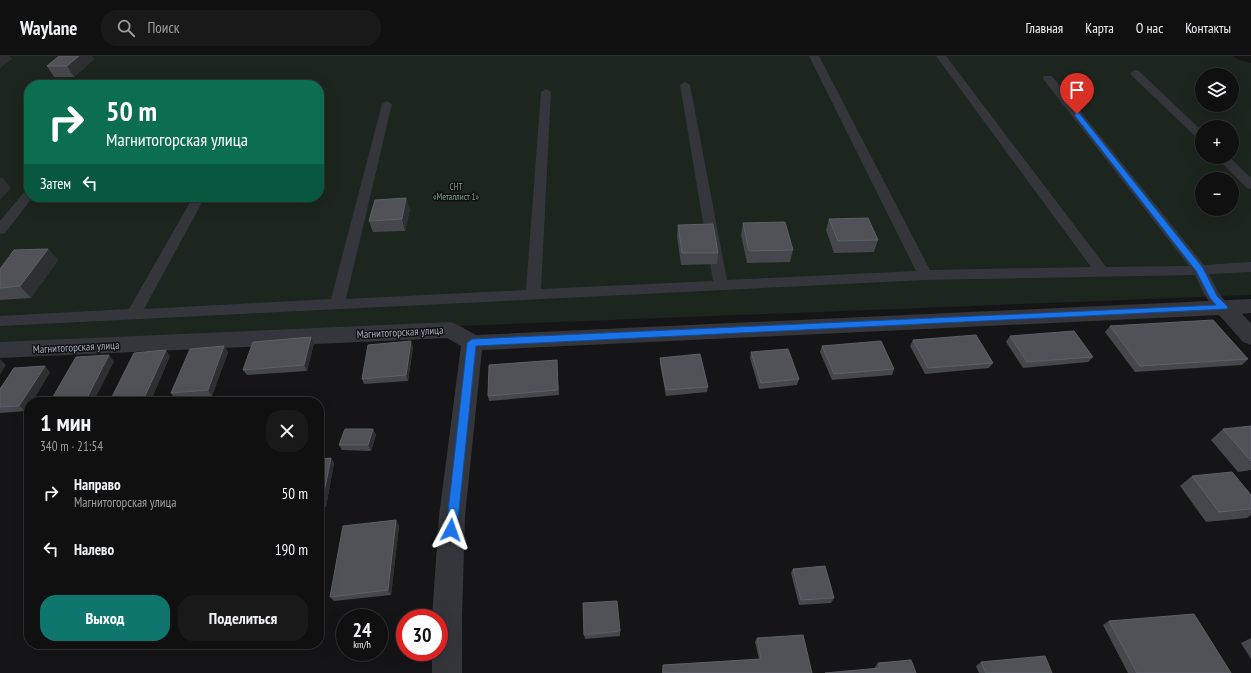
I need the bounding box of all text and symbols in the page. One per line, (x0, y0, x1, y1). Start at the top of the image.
search box (101, 10, 381, 46)
text: Waylane (20, 16, 77, 40)
icon: search (115, 17, 137, 39)
text: Поиск (147, 18, 180, 37)
text: Главная (1025, 19, 1063, 37)
text: Карта (1085, 19, 1114, 37)
text: О нас (1136, 19, 1163, 37)
text: Контакты (1185, 19, 1231, 37)
map controls (1195, 68, 1239, 216)
button: layers (1195, 68, 1239, 112)
pin (1060, 73, 1094, 114)
icon: arrive (1066, 79, 1088, 101)
text: 50 m (106, 92, 157, 129)
icon: right (40, 96, 92, 148)
button: + (1195, 120, 1239, 164)
text: Магнитогорская улица (106, 128, 248, 151)
icon: left (79, 172, 101, 194)
button: − (1195, 172, 1239, 216)
text: Затем (40, 174, 71, 193)
park label: СНТ «Металлист 1» (433, 181, 479, 202)
street label: Магнитогорская улица (356, 323, 444, 341)
street label: Магнитогорская улица (32, 338, 120, 356)
text: 1 мин (40, 407, 91, 438)
button: close (266, 410, 308, 452)
text: 340 m · 21:54 (40, 438, 103, 455)
text: Направо (74, 475, 121, 494)
icon: right (40, 482, 62, 504)
text: 50 m (282, 484, 308, 503)
text: Магнитогорская улица (74, 494, 177, 511)
position arrow (430, 509, 472, 551)
icon: left (40, 538, 62, 560)
text: Налево (74, 540, 114, 559)
text: 190 m (275, 540, 308, 559)
button: Выход (40, 595, 170, 641)
button: Поделиться (178, 595, 308, 641)
speed limit sign: 30 (396, 609, 448, 661)
text: 24 (352, 617, 372, 643)
text: km/h (353, 638, 371, 651)

